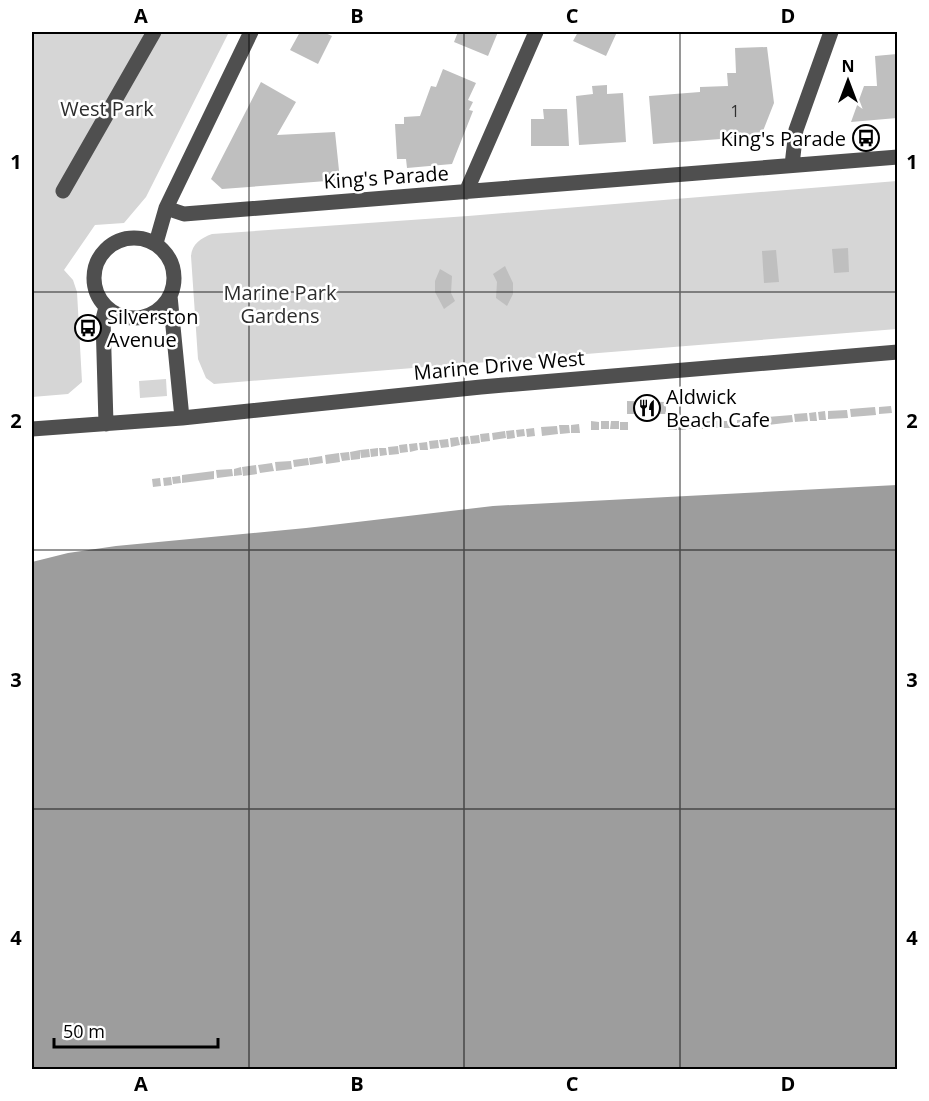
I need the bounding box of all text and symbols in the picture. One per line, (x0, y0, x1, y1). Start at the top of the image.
text: A (134, 2, 148, 29)
text: B (350, 2, 364, 29)
text: C (566, 2, 579, 29)
text: D (781, 2, 795, 29)
north arrow (818, 51, 878, 111)
text: N (841, 55, 855, 77)
park label: West Park (60, 95, 154, 122)
house number: 1 (730, 100, 740, 122)
bus stop icon: King's Parade (851, 123, 881, 153)
place label: King's Parade (721, 125, 846, 152)
text: 1 (10, 148, 22, 175)
text: 1 (906, 148, 918, 175)
street label: King's Parade (322, 159, 450, 195)
park label: Marine Park Gardens (224, 279, 337, 329)
place label: Silverston Avenue (107, 303, 198, 353)
bus stop icon: Silverston Avenue (73, 313, 103, 343)
street label: Marine Drive West (412, 344, 586, 386)
place label: Aldwick Beach Cafe (666, 383, 770, 433)
restaurant icon: Aldwick Beach Cafe (632, 393, 662, 423)
text: 2 (10, 407, 22, 434)
text: 2 (906, 407, 918, 434)
text: 3 (10, 666, 22, 693)
text: 3 (906, 666, 918, 693)
text: 4 (10, 924, 22, 951)
text: 4 (906, 924, 918, 951)
scale bar (54, 1011, 218, 1049)
text: 50 m (63, 1019, 105, 1043)
text: A (134, 1070, 148, 1097)
text: B (350, 1070, 364, 1097)
text: C (566, 1070, 579, 1097)
text: D (781, 1070, 795, 1097)

